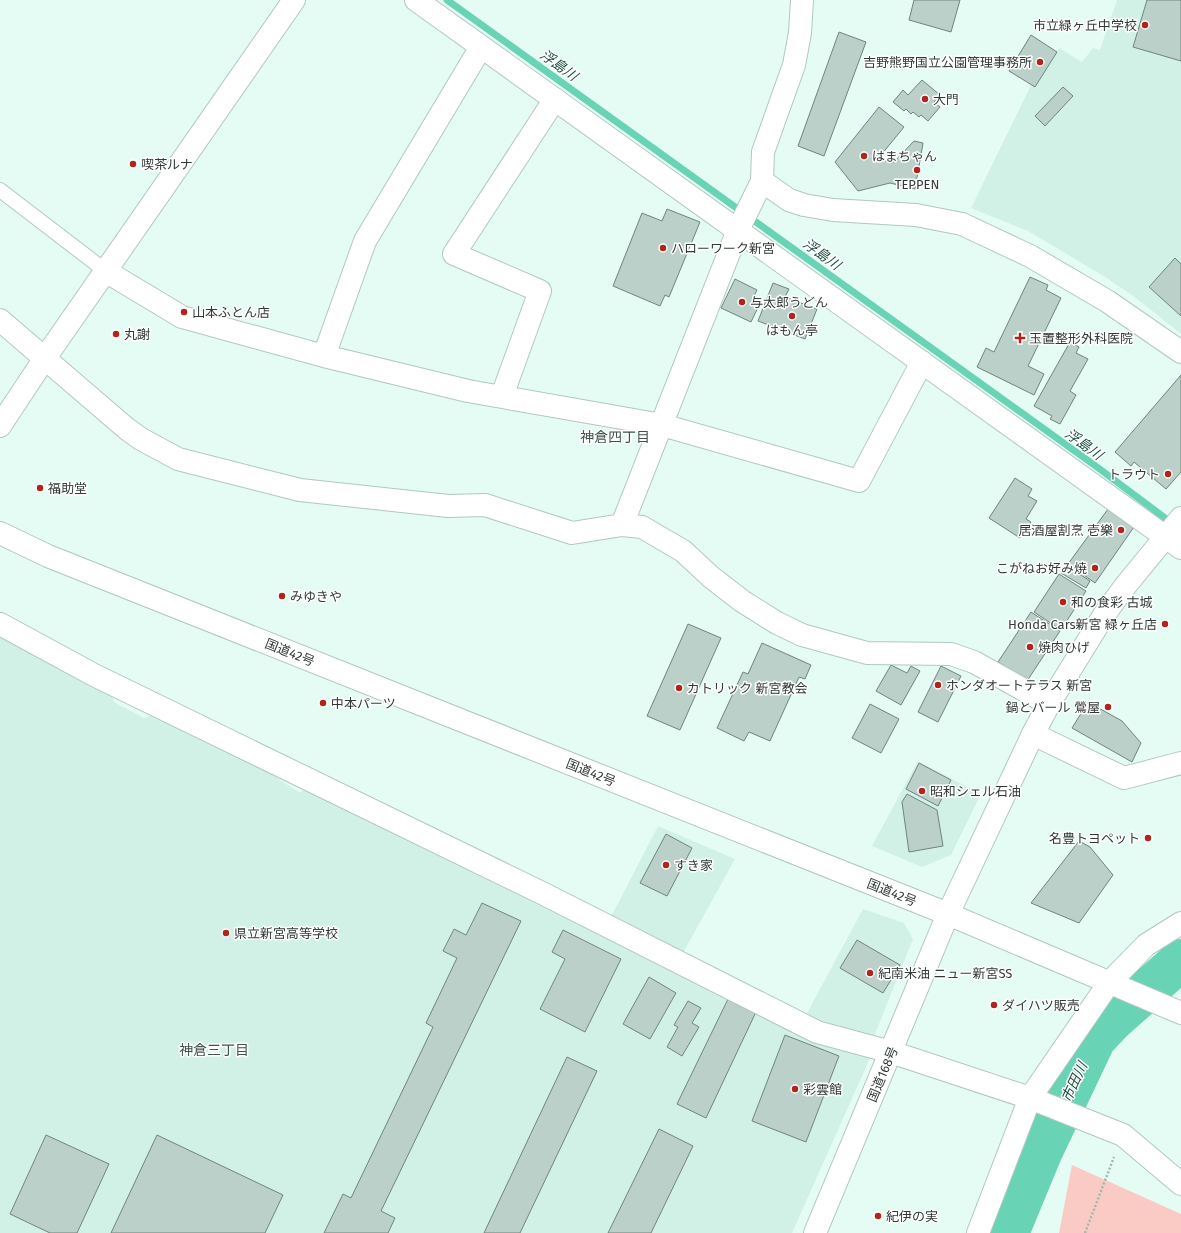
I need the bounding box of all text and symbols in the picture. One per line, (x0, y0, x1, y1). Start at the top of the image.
place label: 市立緑ヶ丘中学校 (1033, 18, 1137, 33)
marker: 市立緑ヶ丘中学校 (1140, 20, 1150, 30)
water label: 浮島川 (537, 46, 582, 86)
place label: 吉野熊野国立公園管理事務所 (863, 55, 1032, 70)
marker: 吉野熊野国立公園管理事務所 (1035, 57, 1045, 67)
place label: 大門 (933, 92, 959, 107)
marker: 大門 (920, 94, 930, 104)
place label: はまちゃん (872, 149, 937, 164)
marker: はまちゃん (859, 151, 869, 161)
place label: 喫茶ルナ (141, 157, 193, 172)
marker: 喫茶ルナ (128, 159, 138, 169)
marker: TEPPEN (912, 165, 922, 175)
place label: TEPPEN (895, 177, 939, 192)
water label: 浮島川 (800, 235, 845, 275)
place label: ハローワーク新宮 (671, 241, 775, 256)
marker: ハローワーク新宮 (658, 243, 668, 253)
place label: 与太郎うどん (750, 295, 828, 310)
marker: 与太郎うどん (737, 297, 747, 307)
place label: 山本ふとん店 (192, 305, 270, 320)
marker: 山本ふとん店 (179, 307, 189, 317)
marker: はもん亭 (787, 311, 797, 321)
place label: はもん亭 (766, 323, 818, 338)
place label: 丸謝 (124, 327, 150, 342)
marker: 丸謝 (111, 329, 121, 339)
place label: 玉置整形外科医院 (1029, 331, 1133, 346)
marker: 玉置整形外科医院 (1014, 332, 1026, 344)
water label: 浮島川 (1062, 425, 1107, 465)
district label: 神倉四丁目 (580, 429, 650, 446)
place label: トラウト (1108, 467, 1160, 482)
marker: トラウト (1163, 469, 1173, 479)
place label: 福助堂 (48, 481, 87, 496)
marker: 福助堂 (35, 483, 45, 493)
place label: 居酒屋割烹 壱樂 (1019, 523, 1113, 538)
marker: 居酒屋割烹 壱樂 (1116, 525, 1126, 535)
place label: こがねお好み焼 (996, 561, 1087, 576)
marker: こがねお好み焼 (1090, 563, 1100, 573)
place label: みゆきや (290, 589, 342, 604)
marker: みゆきや (277, 591, 287, 601)
place label: 和の食彩 古城 (1071, 595, 1152, 610)
marker: 和の食彩 古城 (1058, 597, 1068, 607)
place label: Honda Cars新宮 緑ヶ丘店 (1008, 617, 1157, 632)
marker: Honda Cars新宮 緑ヶ丘店 (1160, 619, 1170, 629)
street label: 国道42号 (263, 636, 317, 669)
place label: 焼肉ひげ (1038, 640, 1090, 655)
marker: 焼肉ひげ (1025, 642, 1035, 652)
place label: ホンダオートテラス 新宮 (946, 678, 1092, 693)
marker: ホンダオートテラス 新宮 (933, 680, 943, 690)
place label: カトリック 新宮教会 (687, 681, 807, 696)
marker: カトリック 新宮教会 (674, 683, 684, 693)
place label: 中本パーツ (331, 696, 396, 711)
marker: 中本パーツ (318, 698, 328, 708)
place label: 鍋とバール 鶯屋 (1006, 700, 1100, 715)
marker: 鍋とバール 鶯屋 (1103, 702, 1113, 712)
street label: 国道42号 (564, 756, 618, 789)
place label: 昭和シェル石油 (930, 784, 1021, 799)
marker: 昭和シェル石油 (917, 786, 927, 796)
place label: 名豊トヨペット (1049, 831, 1140, 846)
marker: 名豊トヨペット (1143, 833, 1153, 843)
place label: すき家 (674, 858, 713, 873)
marker: すき家 (661, 860, 671, 870)
street label: 国道42号 (865, 876, 919, 909)
place label: 県立新宮高等学校 (234, 926, 338, 941)
marker: 県立新宮高等学校 (221, 928, 231, 938)
place label: 紀南米油 ニュー新宮SS (878, 966, 1012, 981)
marker: 紀南米油 ニュー新宮SS (865, 968, 875, 978)
place label: ダイハツ販売 (1002, 998, 1080, 1013)
marker: ダイハツ販売 (989, 1000, 999, 1010)
district label: 神倉三丁目 (179, 1042, 249, 1059)
street label: 国道168号 (864, 1044, 901, 1104)
water label: 市田川 (1058, 1058, 1092, 1105)
place label: 彩雲館 (803, 1082, 842, 1097)
marker: 彩雲館 (790, 1084, 800, 1094)
place label: 紀伊の実 (886, 1209, 938, 1224)
marker: 紀伊の実 (873, 1211, 883, 1221)

